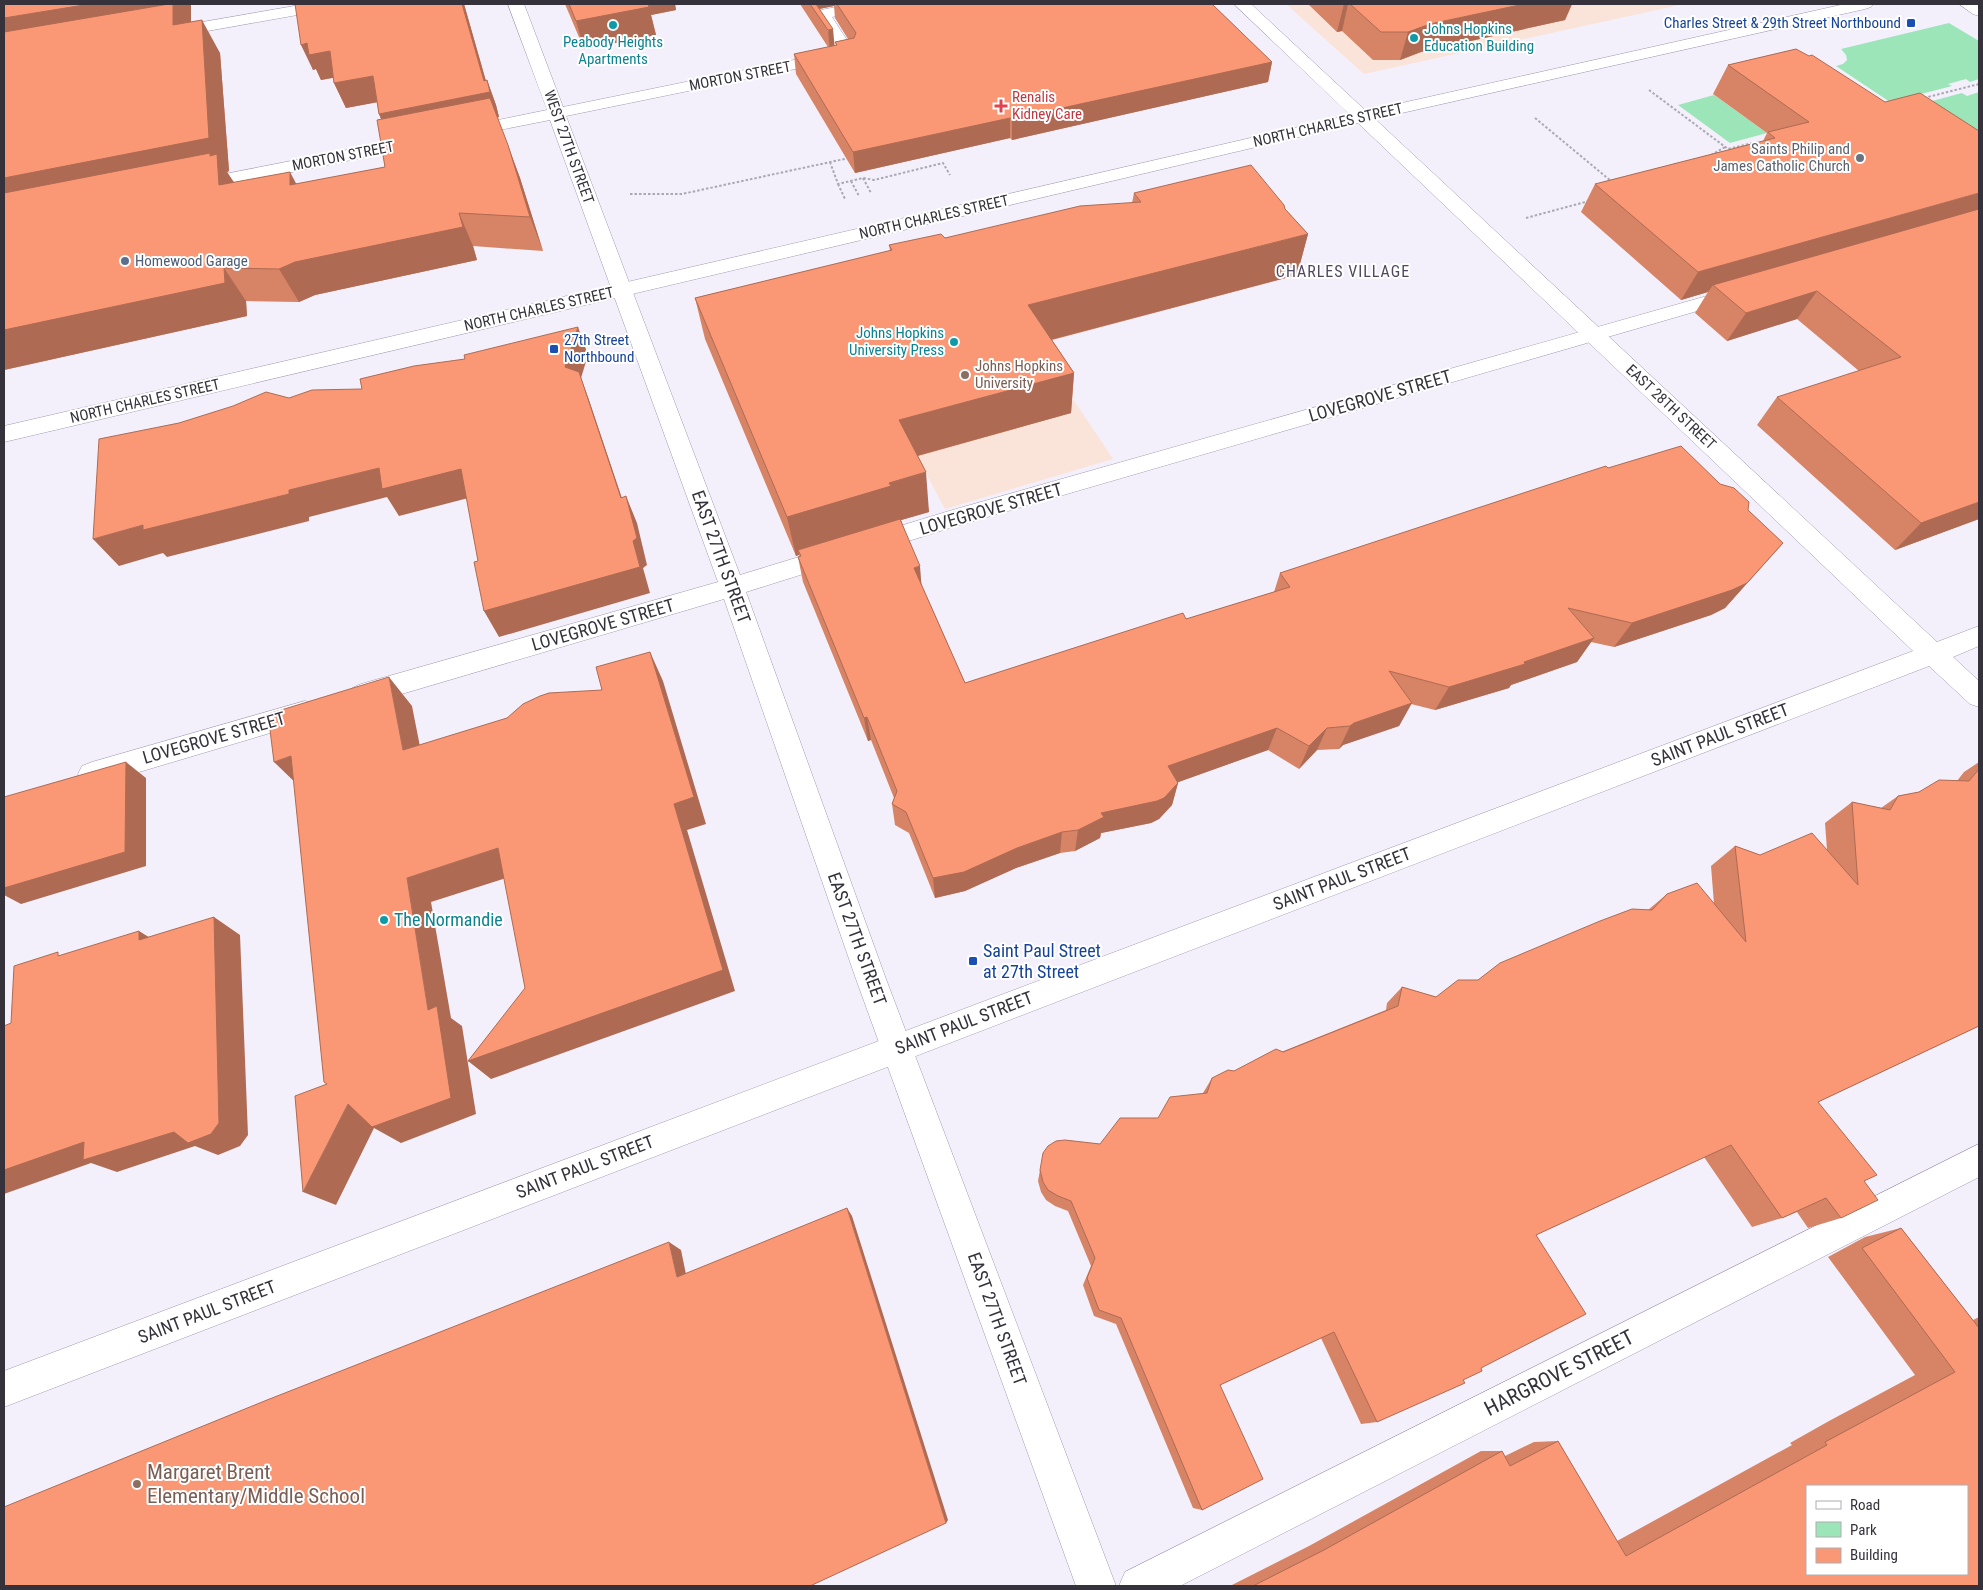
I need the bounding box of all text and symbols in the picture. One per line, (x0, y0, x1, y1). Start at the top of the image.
place label: Charles Street & 29th Street Northbound (1664, 14, 1901, 32)
marker: Charles Street & 29th Street Northbound (1905, 17, 1917, 29)
marker: Peabody Heights Apartments (607, 19, 619, 31)
place label: Johns Hopkins Education Building (1424, 20, 1534, 55)
marker: Johns Hopkins Education Building (1408, 32, 1420, 44)
place label: Peabody Heights Apartments (563, 33, 663, 68)
street label: MORTON STREET (687, 57, 793, 95)
street label: WEST 27TH STREET (540, 88, 598, 206)
place label: Renalis Kidney Care (1012, 88, 1082, 123)
marker: Renalis Kidney Care (994, 99, 1008, 113)
street label: NORTH CHARLES STREET (1251, 99, 1405, 151)
street label: MORTON STREET (290, 137, 396, 175)
place label: Saints Philip and James Catholic Church (1713, 140, 1850, 175)
marker: Saints Philip and James Catholic Church (1854, 152, 1866, 164)
street label: NORTH CHARLES STREET (857, 191, 1011, 243)
place label: Homewood Garage (135, 252, 248, 270)
marker: Homewood Garage (119, 255, 131, 267)
district label: CHARLES VILLAGE (1276, 262, 1410, 281)
street label: NORTH CHARLES STREET (462, 283, 616, 335)
place label: Johns Hopkins University Press (849, 324, 944, 359)
place label: 27th Street Northbound (564, 331, 634, 366)
marker: Johns Hopkins University Press (948, 336, 960, 348)
marker: 27th Street Northbound (548, 343, 560, 355)
place label: Johns Hopkins University (975, 357, 1063, 392)
street label: EAST 28TH STREET (1622, 361, 1720, 453)
street label: LOVEGROVE STREET (1306, 365, 1454, 426)
marker: Johns Hopkins University (959, 369, 971, 381)
street label: NORTH CHARLES STREET (68, 375, 222, 427)
street label: LOVEGROVE STREET (917, 478, 1065, 539)
street label: EAST 27TH STREET (688, 487, 755, 626)
street label: LOVEGROVE STREET (529, 594, 677, 655)
street label: SAINT PAUL STREET (1648, 699, 1792, 770)
street label: LOVEGROVE STREET (140, 707, 288, 768)
street label: SAINT PAUL STREET (1270, 843, 1414, 914)
street label: EAST 27TH STREET (824, 869, 891, 1008)
place label: The Normandie (394, 909, 503, 930)
marker: The Normandie (378, 914, 390, 926)
place label: Saint Paul Street at 27th Street (983, 940, 1101, 982)
marker: Saint Paul Street at 27th Street (967, 955, 979, 967)
street label: SAINT PAUL STREET (892, 987, 1036, 1058)
street label: SAINT PAUL STREET (513, 1131, 657, 1202)
street label: EAST 27TH STREET (964, 1249, 1031, 1388)
street label: SAINT PAUL STREET (135, 1276, 279, 1347)
street label: HARGROVE STREET (1480, 1325, 1638, 1421)
place label: Margaret Brent Elementary/Middle School (147, 1460, 365, 1508)
marker: Margaret Brent Elementary/Middle School (131, 1478, 143, 1490)
legend (1806, 1485, 1968, 1575)
text: Road (1850, 1496, 1880, 1514)
text: Park (1850, 1521, 1877, 1539)
text: Building (1850, 1546, 1898, 1564)

